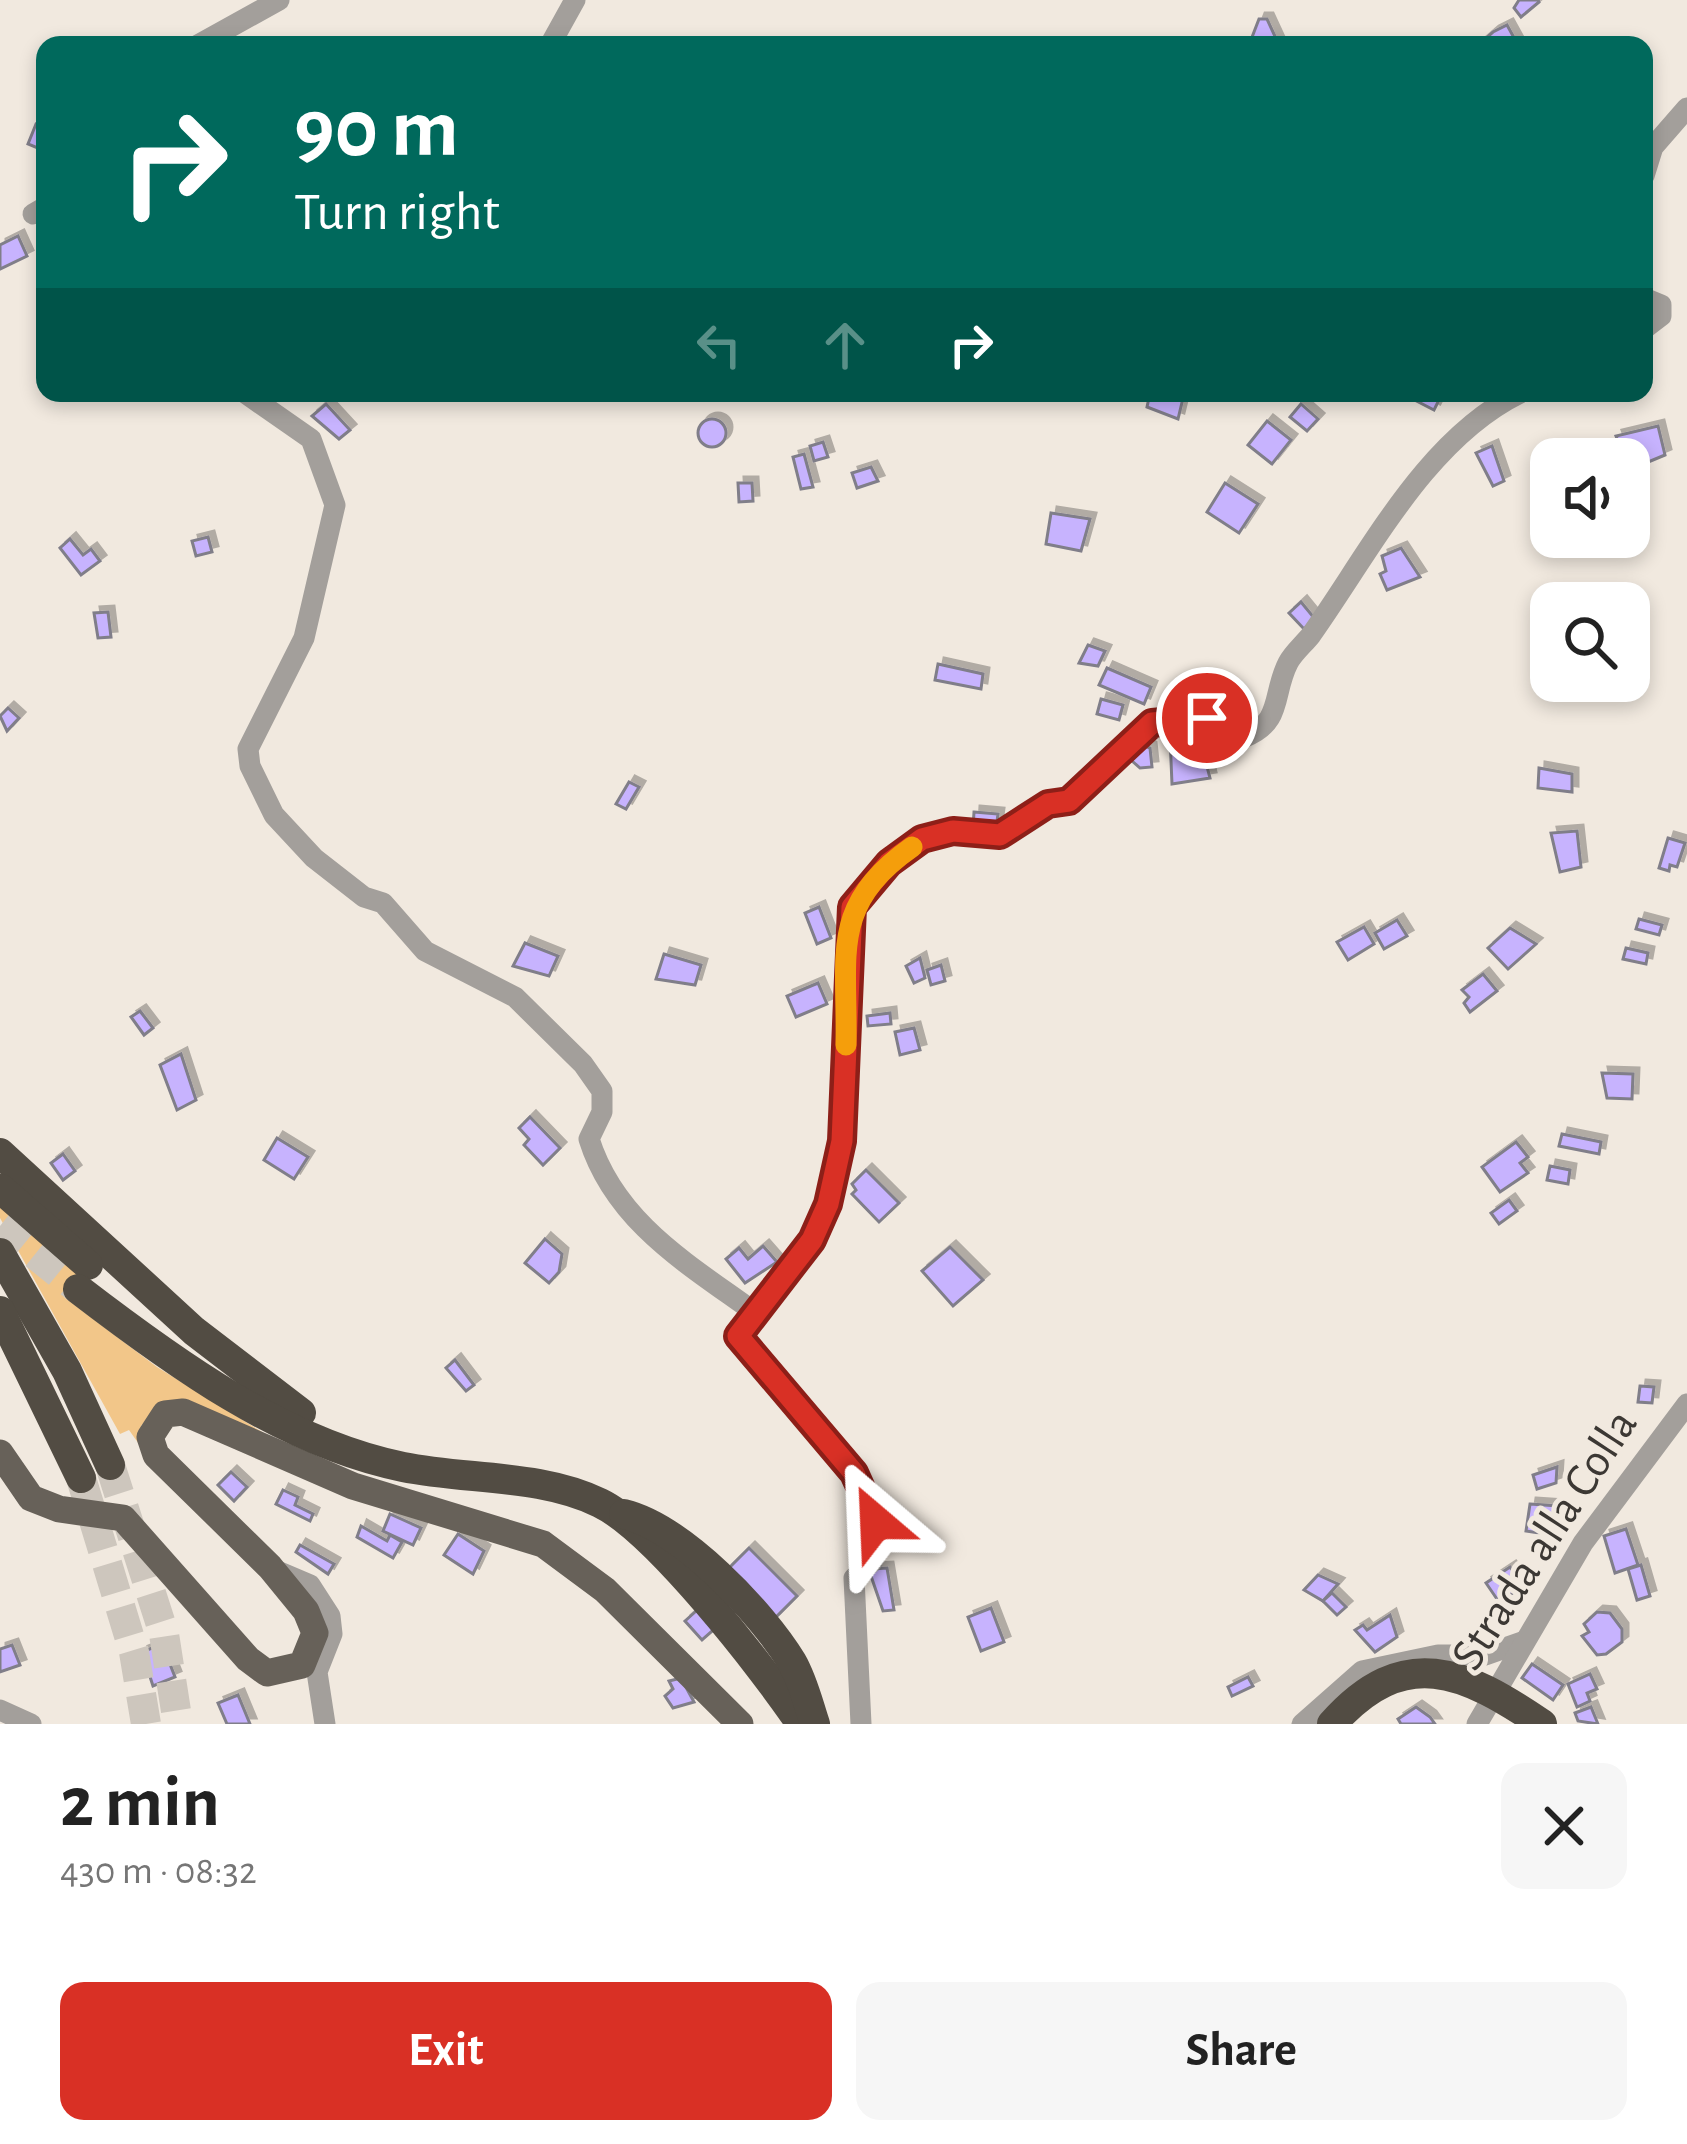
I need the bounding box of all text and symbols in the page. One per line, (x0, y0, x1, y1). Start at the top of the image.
icon: right (96, 84, 252, 240)
text: 90 m (294, 88, 459, 172)
text: Turn right (294, 186, 500, 240)
icon: left (686, 312, 752, 378)
icon: ahead (812, 312, 878, 378)
icon: right (938, 312, 1004, 378)
map controls (1530, 438, 1650, 702)
button: sound (1530, 438, 1650, 558)
button: search (1530, 582, 1650, 702)
pin (1156, 667, 1258, 769)
icon: arrive (1174, 685, 1240, 751)
street label: Strada alla Colla (1443, 1401, 1647, 1679)
position arrow (813, 1459, 939, 1585)
button: close (1501, 1763, 1627, 1889)
text: 2 min (60, 1767, 220, 1839)
text: 430 m · 08:32 (60, 1852, 257, 1891)
button: Exit (60, 1982, 832, 2120)
button: Share (856, 1982, 1627, 2120)

